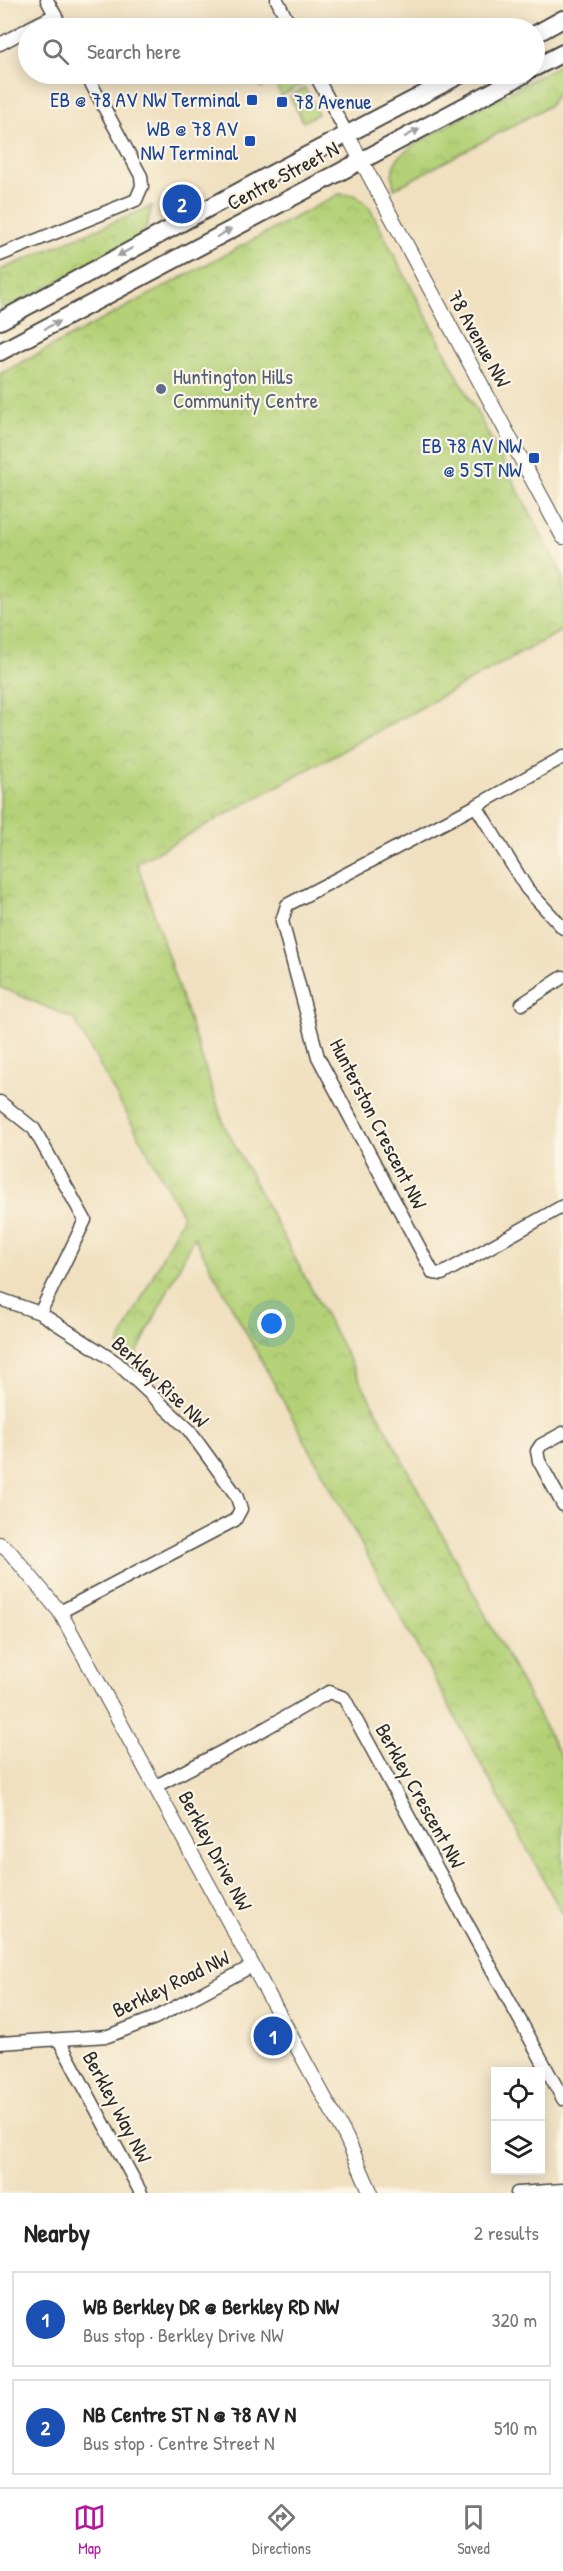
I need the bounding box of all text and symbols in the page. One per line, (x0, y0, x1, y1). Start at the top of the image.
search box (18, 18, 545, 84)
icon: search (39, 35, 72, 68)
text: Search here (87, 36, 181, 66)
place label: EB @ 78 AV NW Terminal (50, 85, 240, 114)
place label: 78 Avenue (294, 87, 372, 116)
marker: EB @ 78 AV NW Terminal (245, 93, 259, 107)
marker: 78 Avenue (275, 95, 289, 109)
place label: WB @ 78 AV NW Terminal (140, 114, 238, 167)
one-way arrow (404, 128, 421, 137)
street label: Centre Street N (222, 134, 344, 217)
marker: WB @ 78 AV NW Terminal (243, 134, 257, 148)
pin: 2 (162, 182, 201, 226)
one-way arrow (215, 228, 232, 238)
one-way arrow (116, 247, 133, 257)
street label: 78 Avenue NW (441, 285, 518, 392)
one-way arrow (43, 320, 60, 330)
place label: Huntington Hills Community Centre (173, 362, 318, 415)
marker: Huntington Hills Community Centre (154, 382, 168, 396)
place label: EB 78 AV NW @ 5 ST NW (422, 431, 522, 484)
marker: EB 78 AV NW @ 5 ST NW (527, 451, 541, 465)
street label: Hunterston Crescent NW (323, 1034, 434, 1214)
your location (257, 1309, 286, 1338)
street label: Berkley Rise NW (105, 1329, 215, 1434)
street label: Berkley Crescent NW (369, 1718, 472, 1874)
street label: Berkley Drive NW (172, 1786, 259, 1916)
street label: Berkley Road NW (107, 1943, 234, 2024)
pin: 1 (254, 2014, 292, 2058)
street label: Berkley Way NW (76, 2046, 159, 2168)
map controls (491, 2067, 545, 2175)
button: locate (491, 2067, 545, 2121)
button: layers (491, 2121, 545, 2175)
text: Nearby (24, 2215, 90, 2250)
text: 2 results (474, 2219, 539, 2246)
text: WB Berkley DR @ Berkley RD NW (83, 2291, 339, 2321)
text: 1 (42, 2306, 49, 2333)
text: 320 m (492, 2306, 537, 2333)
text: Bus stop · Berkley Drive NW (83, 2321, 283, 2348)
text: NB Centre ST N @ 78 AV N (83, 2399, 296, 2429)
text: 2 (41, 2414, 50, 2441)
text: 510 m (494, 2414, 537, 2441)
text: Bus stop · Centre Street N (83, 2429, 275, 2456)
tab: Map (73, 2501, 106, 2559)
tab: Directions (252, 2501, 311, 2559)
tab: Saved (457, 2501, 490, 2559)

